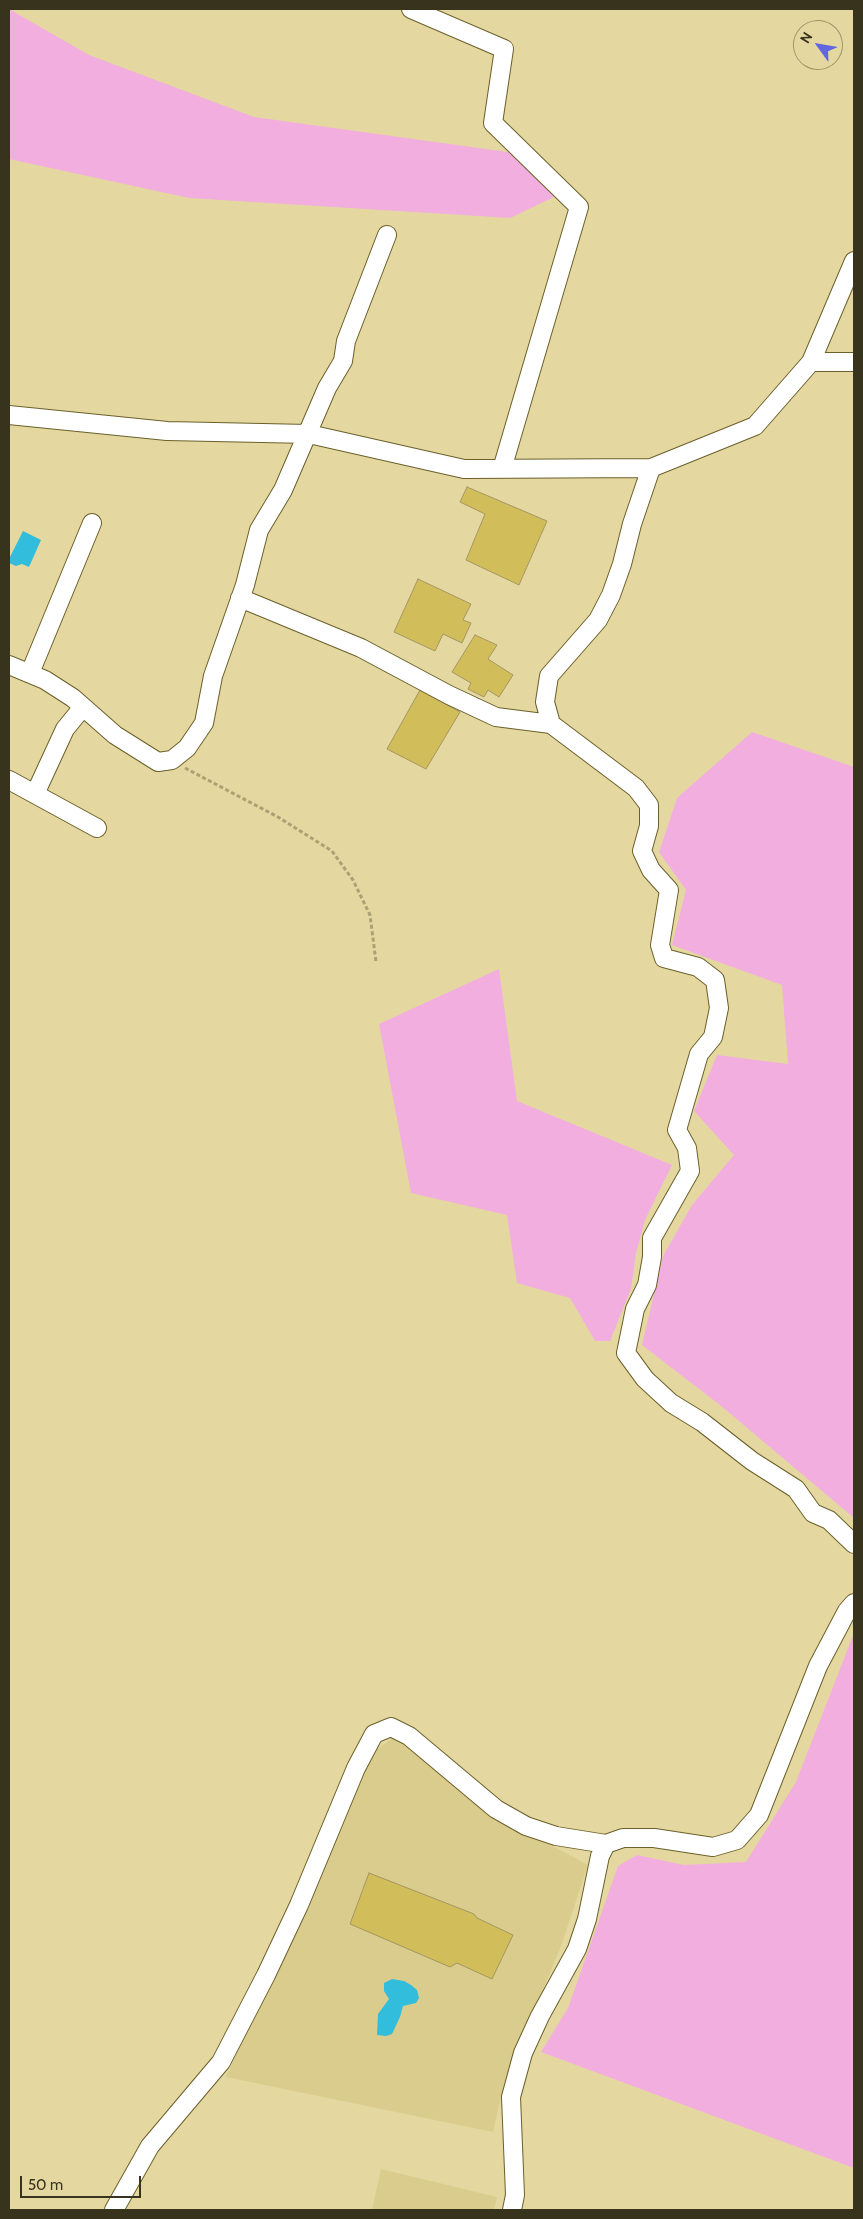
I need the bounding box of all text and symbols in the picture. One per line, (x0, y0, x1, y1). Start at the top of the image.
north arrow (793, 20, 843, 70)
text: N (796, 29, 816, 47)
scale bar (22, 2166, 144, 2198)
text: 50 m (28, 2176, 63, 2194)

